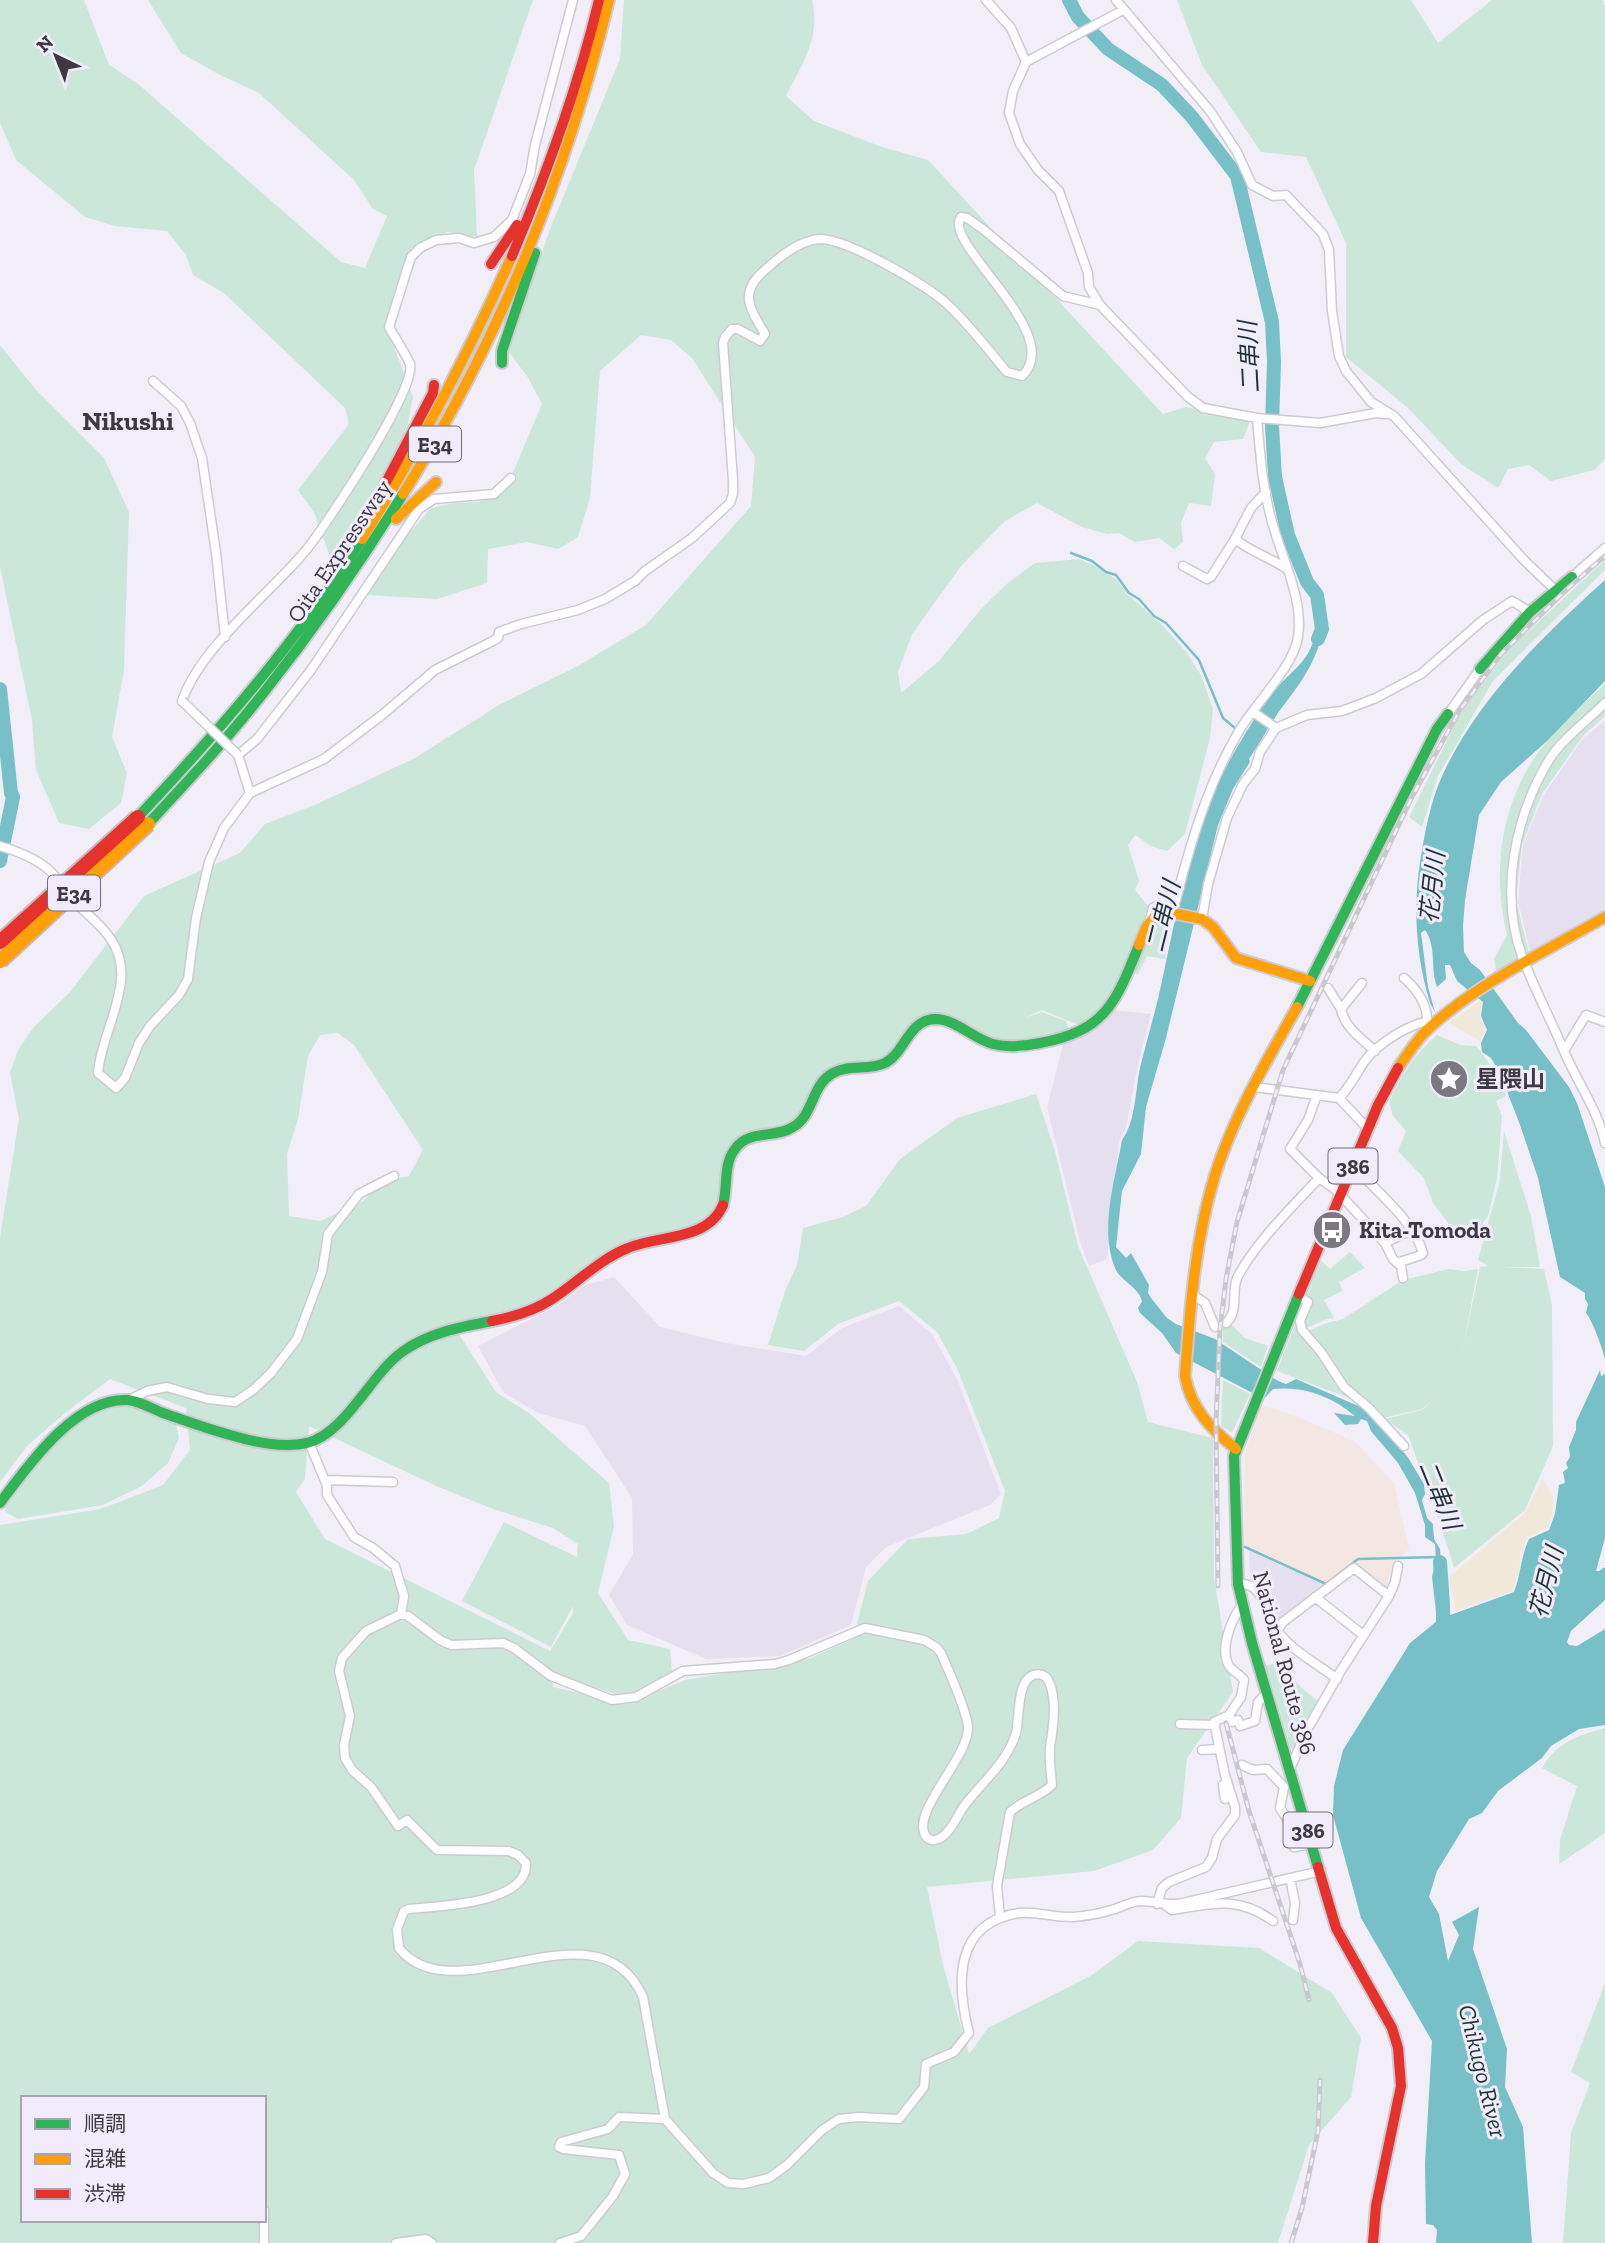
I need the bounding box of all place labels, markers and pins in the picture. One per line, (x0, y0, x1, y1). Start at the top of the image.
place icon: 星隈山 (1428, 1058, 1470, 1100)
place label: 星隈山 (1476, 1065, 1545, 1093)
bus stop icon: Kita-Tomoda (1311, 1209, 1353, 1251)
place label: Kita-Tomoda (1359, 1216, 1491, 1244)

